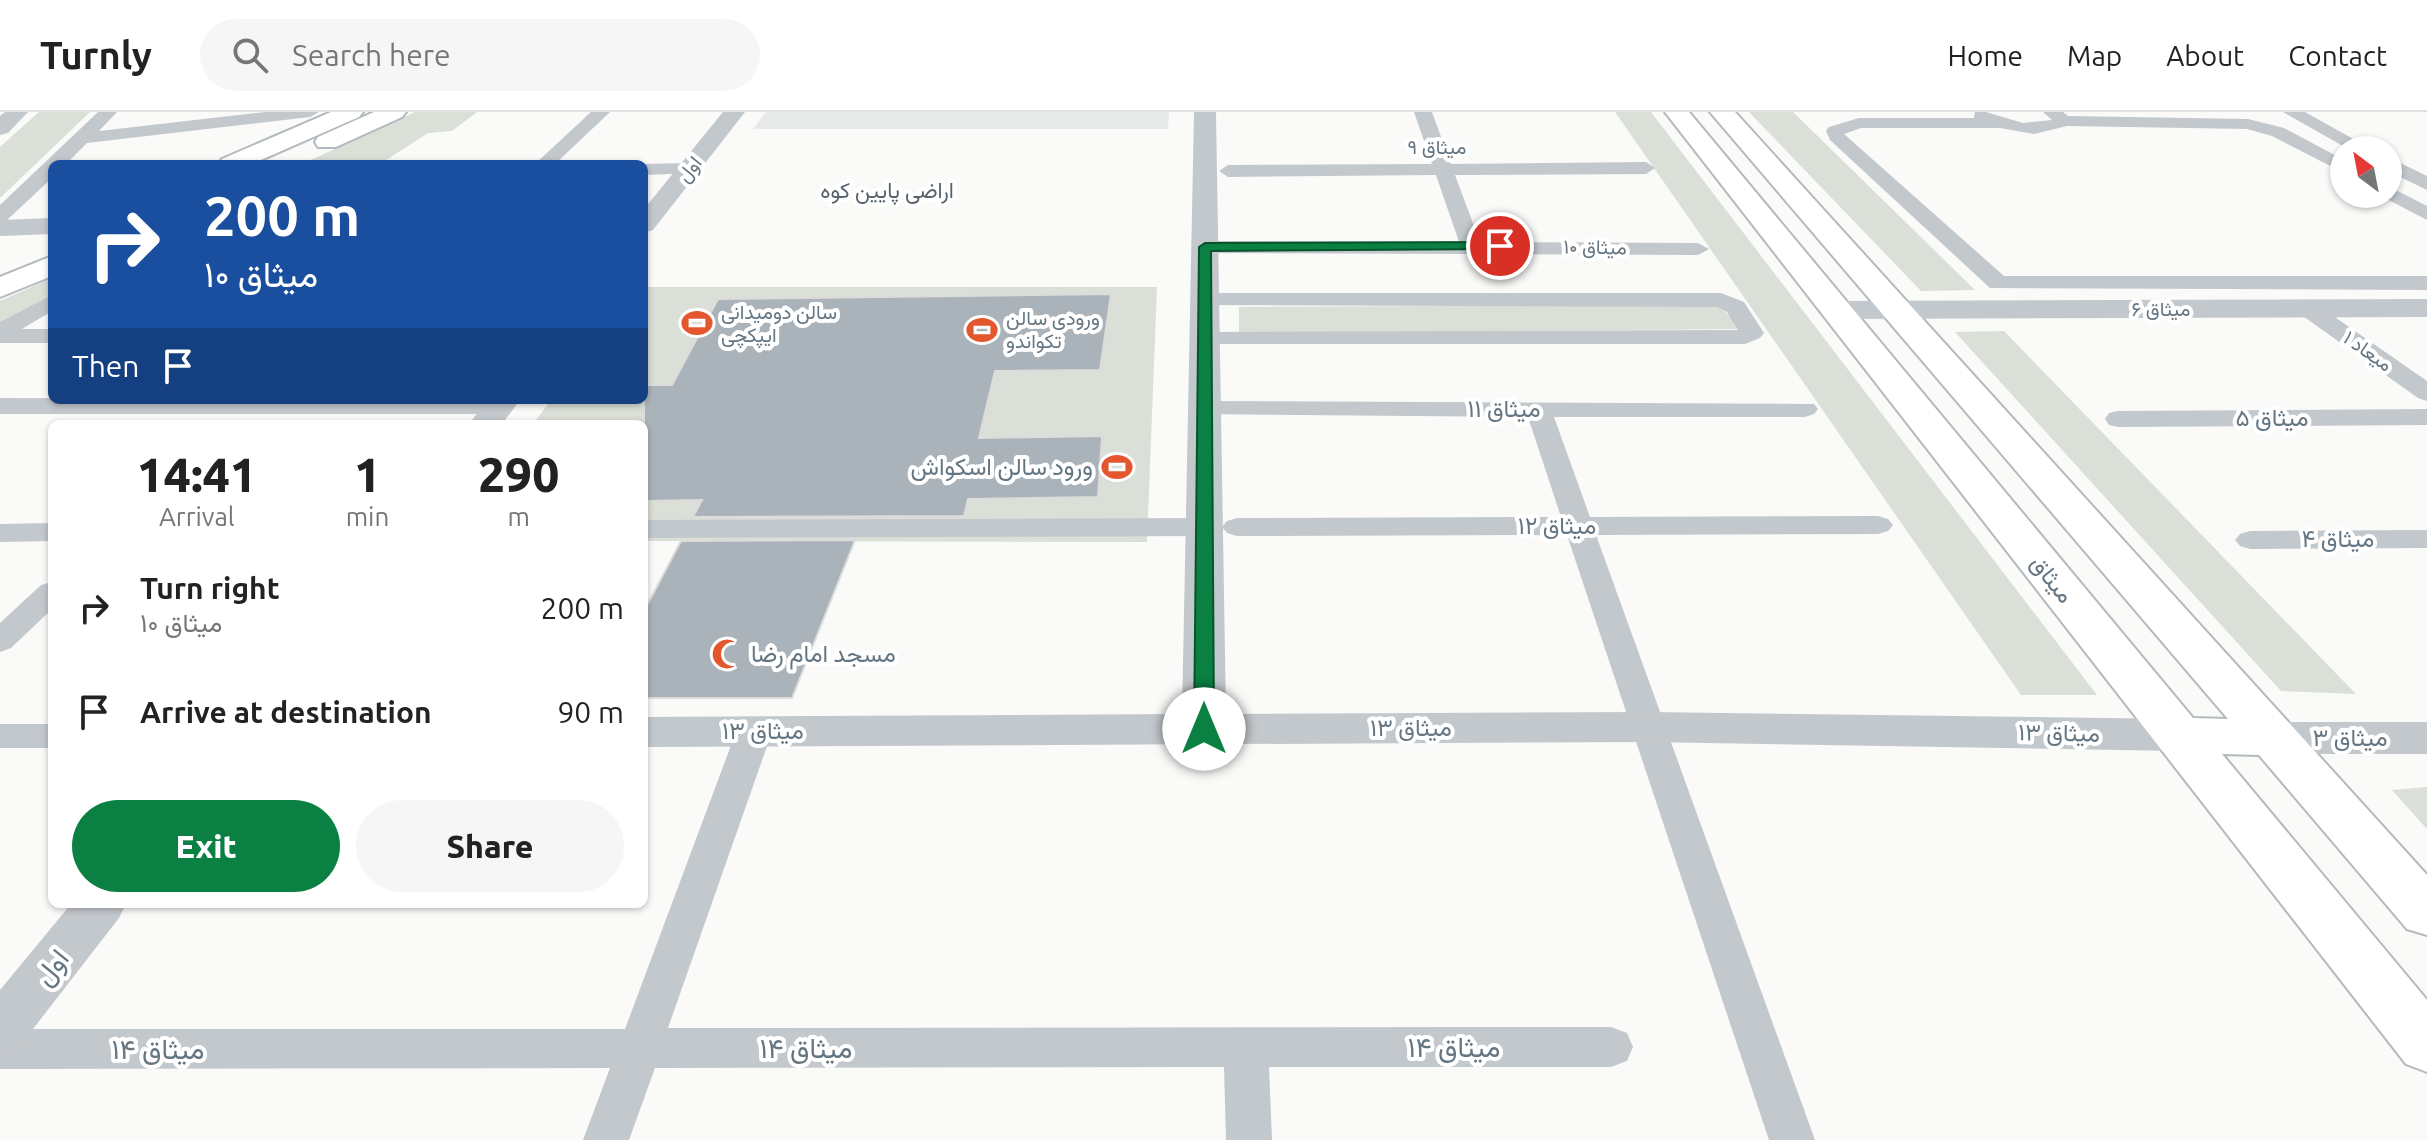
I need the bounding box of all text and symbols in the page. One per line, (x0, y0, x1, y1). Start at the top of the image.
search box (200, 19, 760, 91)
icon: search (228, 33, 272, 77)
text: Turnly (40, 34, 152, 76)
text: Search here (292, 38, 451, 72)
text: Home (1948, 40, 2023, 71)
text: Map (2067, 40, 2122, 71)
text: About (2166, 40, 2244, 71)
text: Contact (2288, 40, 2387, 71)
street label: میثاق ۹ (1408, 135, 1466, 159)
north arrow (2330, 136, 2402, 208)
map controls (2330, 136, 2402, 208)
street label: اول (671, 151, 707, 187)
district label: اراضی پایین کوه (820, 177, 954, 205)
text: 200 m (204, 184, 360, 247)
icon: right (72, 192, 176, 296)
pin (1466, 212, 1534, 280)
icon: arrive (1478, 224, 1522, 268)
street label: میثاق ۱۰ (1563, 234, 1627, 260)
text: میثاق ۱۰ (204, 253, 318, 294)
street label: میثاق ۶ (2132, 297, 2190, 321)
place label: سالن دومیدانی ایپکچی (721, 300, 837, 349)
sports icon: سالن دومیدانی ایپکچی (680, 306, 714, 340)
place label: ورودی سالن تکواندو (1006, 306, 1100, 354)
sports icon: ورودی سالن تکواندو (965, 313, 999, 347)
street label: میعاد ۱ (2339, 326, 2397, 376)
icon: arrive (156, 344, 200, 388)
text: Then (72, 349, 140, 383)
street label: میثاق ۱۱ (1468, 395, 1540, 423)
street label: میثاق ۵ (2235, 404, 2309, 432)
text: 14:41 (137, 447, 257, 501)
text: 1 (354, 447, 381, 501)
text: 290 (478, 447, 559, 501)
sports icon: ورود سالن اسکواش (1100, 450, 1134, 484)
place label: ورود سالن اسکواش (911, 453, 1093, 482)
text: Arrival (159, 502, 235, 531)
text: min (346, 502, 389, 531)
text: m (507, 502, 530, 531)
street label: میثاق ۱۲ (1518, 512, 1596, 540)
street label: میثاق ۴ (2302, 525, 2374, 553)
street label: میثاق (2024, 549, 2080, 609)
text: Turn right (140, 571, 280, 605)
icon: right (72, 586, 116, 630)
text: 200 m (540, 591, 624, 625)
text: میثاق ۱۰ (140, 608, 222, 637)
mosque icon: مسجد امام رضا (710, 637, 744, 671)
place label: مسجد امام رضا (751, 640, 896, 670)
position arrow (1162, 687, 1246, 771)
icon: arrive (72, 690, 116, 734)
text: Arrive at destination (140, 695, 432, 729)
text: 90 m (557, 695, 624, 729)
street label: میثاق ۱۳ (1370, 714, 1452, 742)
street label: میثاق ۱۳ (722, 717, 804, 745)
street label: میثاق ۱۳ (2018, 718, 2100, 748)
street label: میثاق ۳ (2313, 724, 2387, 752)
button: Exit (72, 800, 340, 892)
button: Share (356, 800, 624, 892)
street label: اول (27, 943, 77, 993)
street label: میثاق ۱۴ (1408, 1031, 1501, 1063)
street label: میثاق ۱۴ (760, 1032, 853, 1064)
street label: میثاق ۱۴ (112, 1033, 205, 1065)

